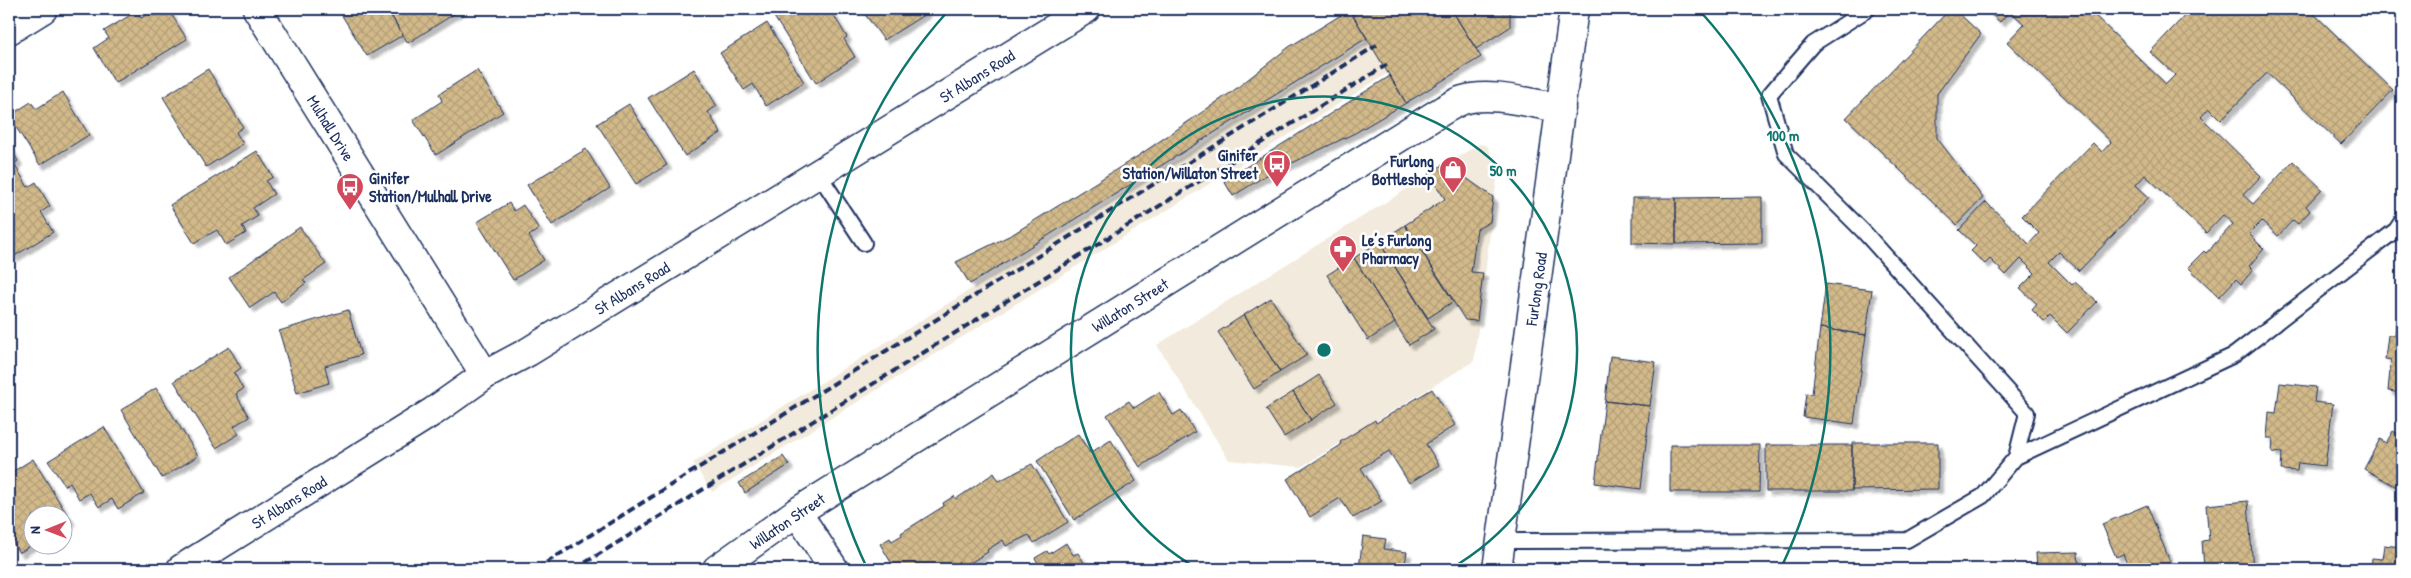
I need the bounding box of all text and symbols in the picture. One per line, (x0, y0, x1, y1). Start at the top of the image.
street label: St Albans Road (935, 44, 1019, 108)
street label: Mulhall Drive (302, 91, 360, 166)
text: 100 m (1767, 125, 1799, 146)
place label: Ginifer Station/Willaton Street (1123, 144, 1259, 184)
bus stop icon: Ginifer Station/Willaton Street (1262, 149, 1292, 188)
place label: Furlong Bottleshop (1372, 150, 1434, 191)
shop icon: Furlong Bottleshop (1438, 155, 1468, 194)
text: 50 m (1490, 160, 1516, 181)
place label: Ginifer Station/Mulhall Drive (369, 167, 492, 207)
bus stop icon: Ginifer Station/Mulhall Drive (335, 172, 365, 211)
place label: Le’s Furlong Pharmacy (1362, 229, 1431, 270)
pharmacy icon: Le’s Furlong Pharmacy (1328, 234, 1358, 273)
street label: Furlong Road (1520, 251, 1552, 328)
street label: St Albans Road (590, 256, 674, 320)
street label: Willaton Street (1087, 272, 1173, 337)
centre of rings (1315, 341, 1333, 359)
street label: St Albans Road (247, 470, 331, 534)
street label: Willaton Street (745, 487, 830, 554)
north arrow (22, 506, 72, 556)
text: N (25, 526, 44, 534)

